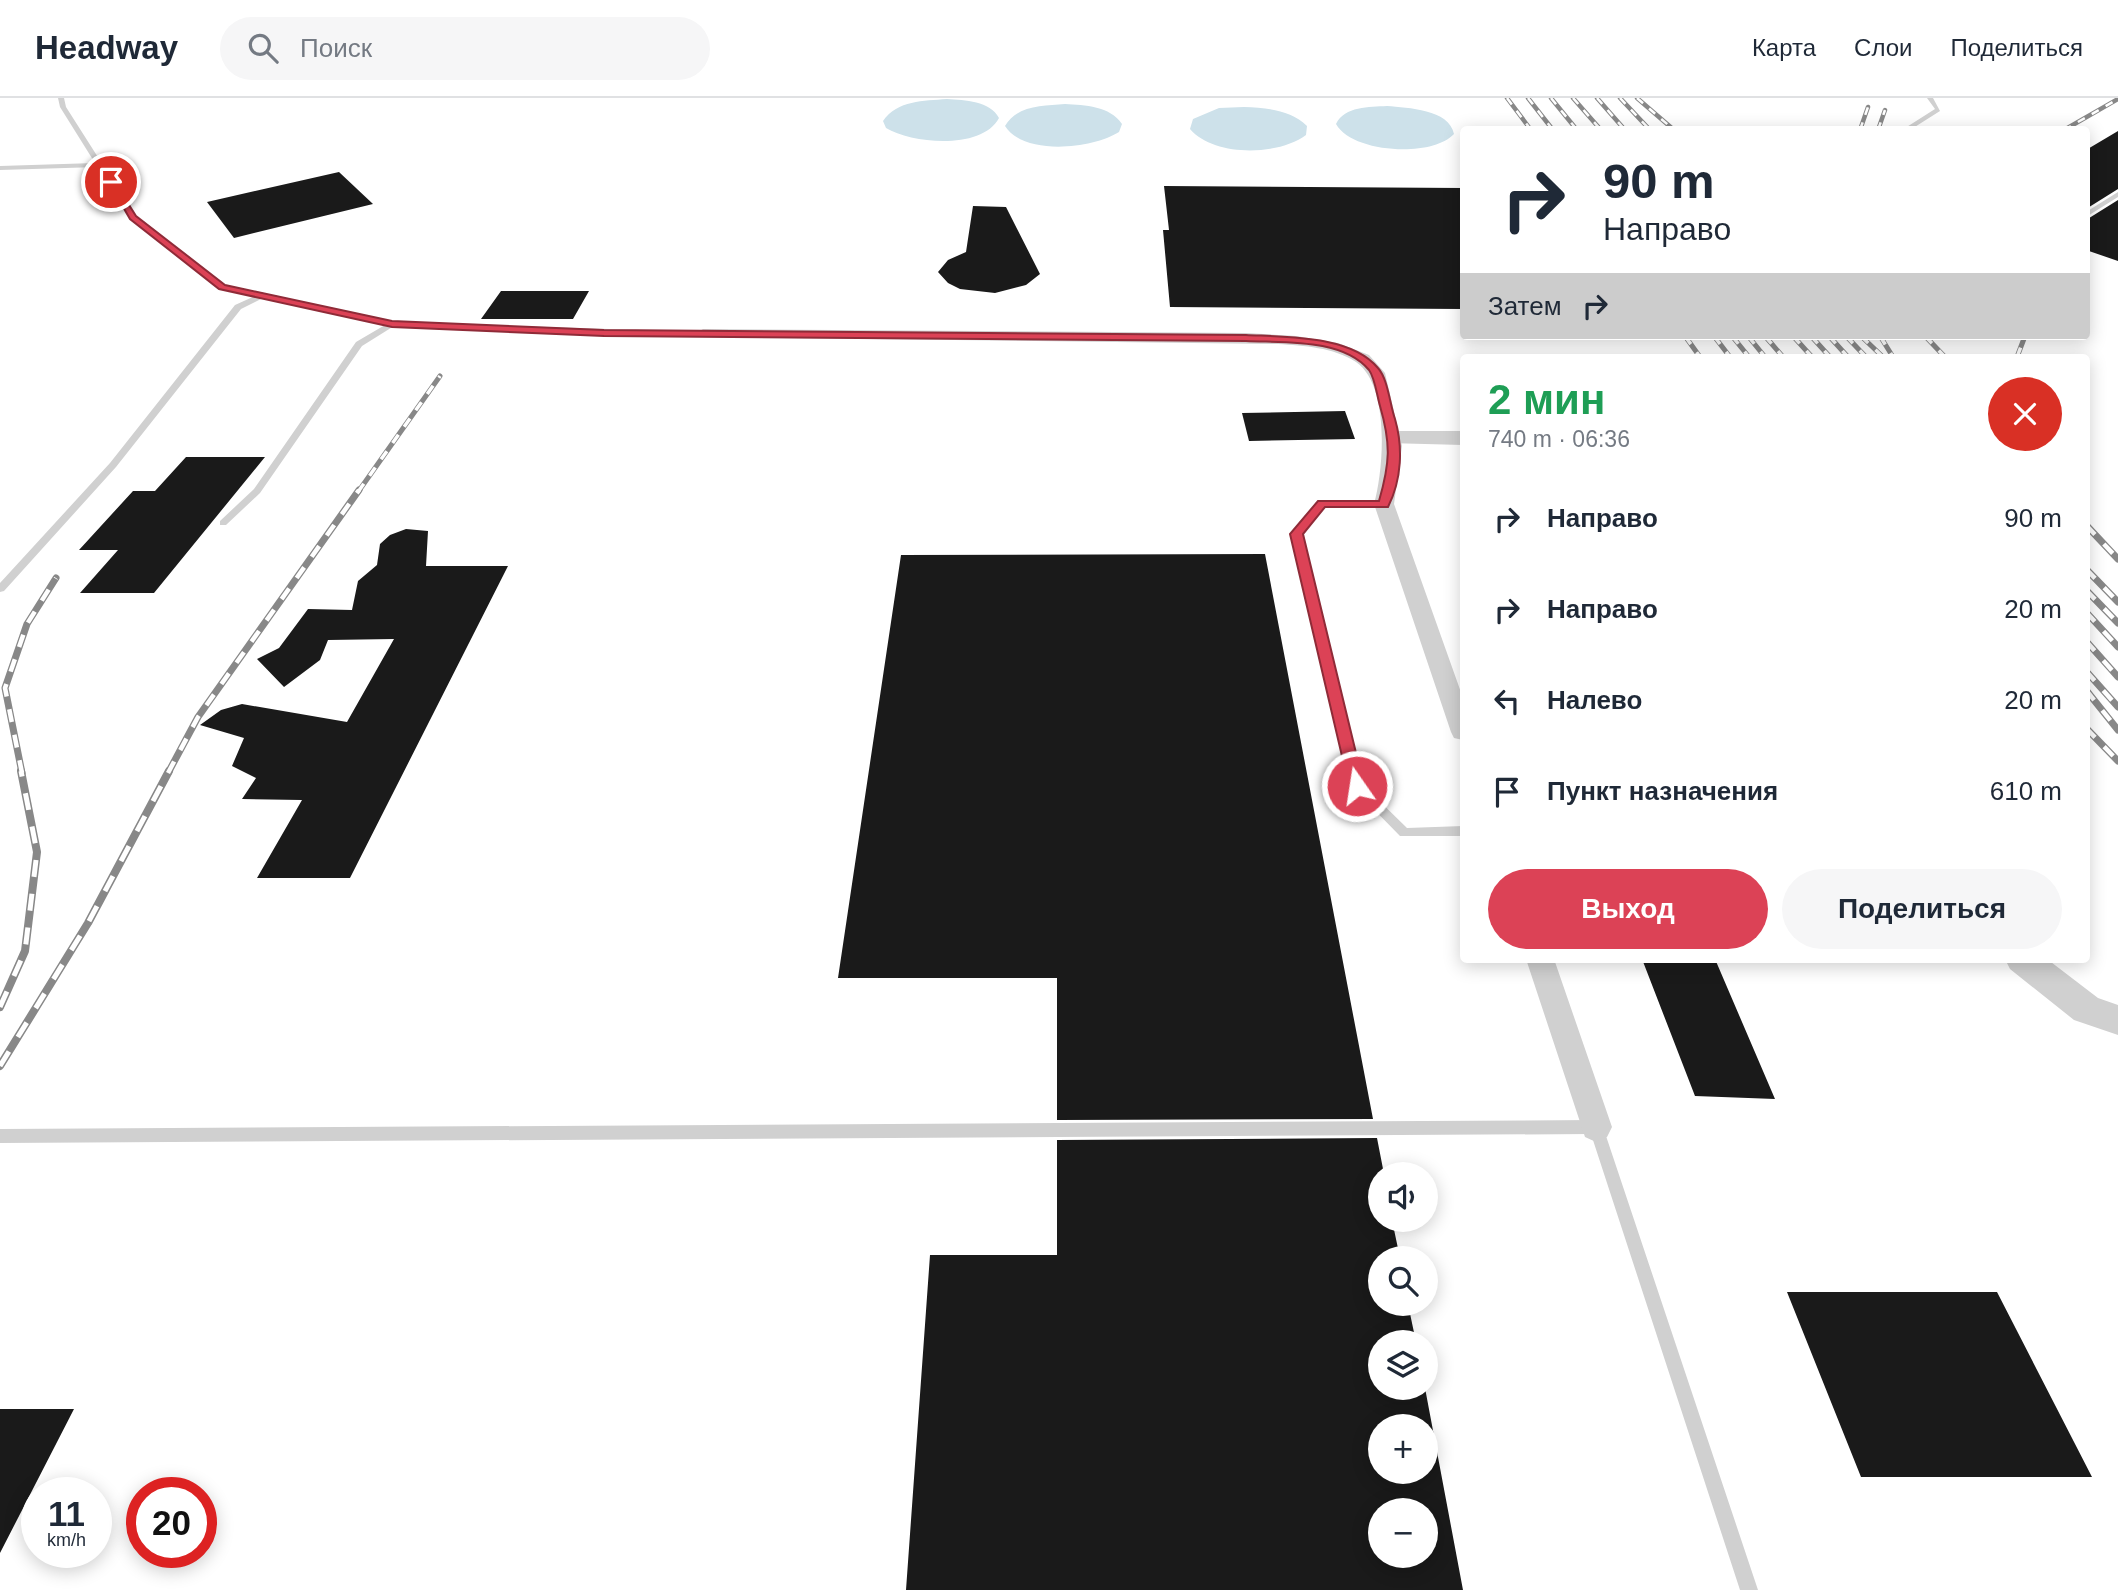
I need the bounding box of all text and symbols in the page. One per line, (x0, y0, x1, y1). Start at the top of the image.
search box (220, 17, 710, 80)
text: Headway (35, 29, 178, 66)
icon: search (244, 29, 282, 67)
text: Поиск (300, 33, 372, 63)
text: Карта (1752, 34, 1816, 61)
text: Слои (1854, 34, 1912, 61)
text: Поделиться (1950, 34, 2083, 61)
pin (81, 152, 141, 212)
icon: right (1488, 154, 1579, 245)
text: 90 m (1603, 154, 1715, 208)
icon: arrive (92, 163, 130, 201)
text: Направо (1603, 211, 1731, 247)
icon: right (1576, 287, 1614, 325)
text: Затем (1488, 291, 1562, 321)
text: 2 мин (1488, 376, 1605, 423)
button: close (1988, 377, 2062, 451)
text: 740 m · 06:36 (1488, 426, 1630, 452)
icon: right (1488, 500, 1526, 538)
text: Направо (1547, 503, 1658, 533)
text: 90 m (2004, 503, 2062, 533)
icon: right (1488, 591, 1526, 629)
text: Направо (1547, 594, 1658, 624)
text: 20 m (2004, 594, 2062, 624)
icon: left (1488, 682, 1526, 720)
text: Налево (1547, 685, 1642, 715)
text: 20 m (2004, 685, 2062, 715)
position arrow (1320, 749, 1394, 823)
icon: arrive (1488, 773, 1526, 811)
text: Пункт назначения (1547, 776, 1778, 806)
text: 610 m (1990, 776, 2062, 806)
button: Выход (1488, 869, 1768, 949)
button: Поделиться (1782, 869, 2062, 949)
map controls (1368, 1162, 1438, 1568)
button: sound (1368, 1162, 1438, 1232)
button: search (1368, 1246, 1438, 1316)
button: layers (1368, 1330, 1438, 1400)
button: + (1368, 1414, 1438, 1484)
speed limit sign: 20 (126, 1477, 217, 1568)
text: 11 (48, 1494, 85, 1533)
button: − (1368, 1498, 1438, 1568)
text: km/h (47, 1530, 86, 1550)

